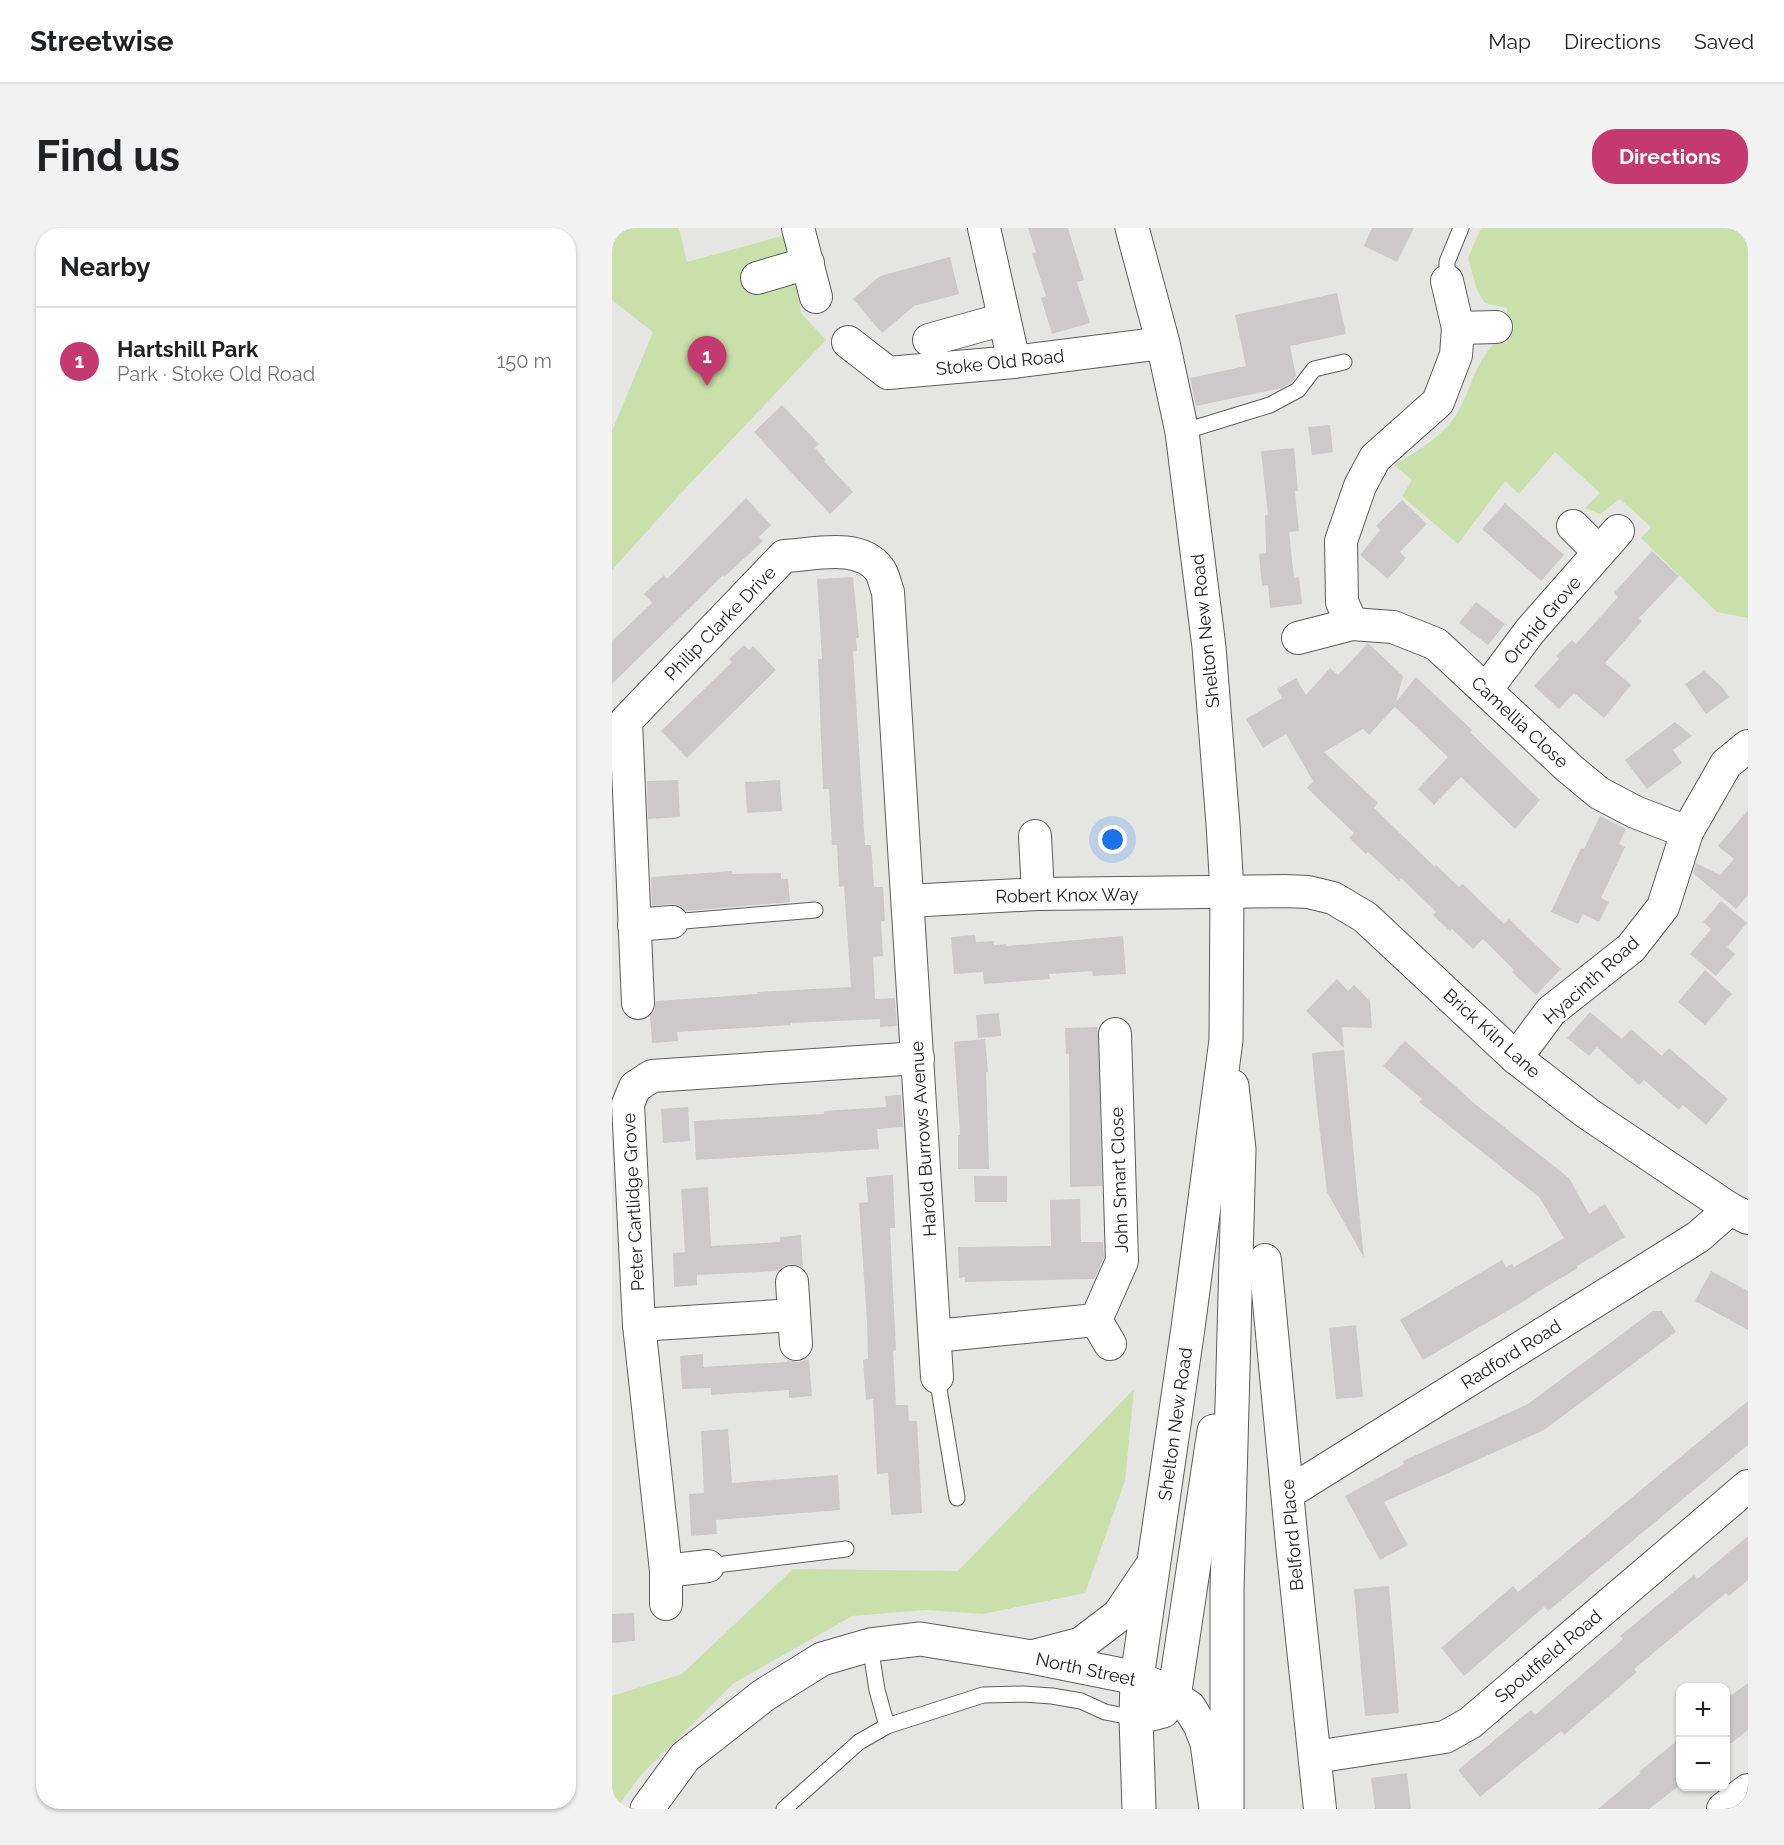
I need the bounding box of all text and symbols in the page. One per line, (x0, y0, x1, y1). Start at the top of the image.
text: Streetwise (30, 25, 174, 58)
text: Map (1488, 29, 1531, 54)
text: Directions (1564, 29, 1661, 54)
text: Saved (1694, 29, 1754, 54)
button: Directions (1592, 129, 1748, 184)
text: Find us (36, 132, 180, 181)
text: Nearby (60, 252, 150, 282)
text: Hartshill Park (117, 336, 258, 362)
pin: 1 (688, 336, 727, 386)
street label: Stoke Old Road (935, 345, 1065, 379)
text: 1 (75, 349, 84, 373)
text: 150 m (497, 349, 552, 373)
text: Park · Stoke Old Road (117, 362, 315, 386)
street label: Shelton New Road (1186, 553, 1224, 709)
street label: Philip Clarke Drive (660, 561, 780, 684)
street label: Orchid Grove (1499, 571, 1585, 668)
street label: Camellia Close (1467, 672, 1573, 772)
your location (1098, 825, 1127, 854)
street label: Robert Knox Way (995, 883, 1139, 907)
street label: Hyacinth Road (1539, 932, 1643, 1028)
street label: Brick Kiln Lane (1439, 984, 1545, 1082)
street label: Harold Burrows Avenue (906, 1040, 940, 1238)
street label: John Smart Close (1106, 1106, 1132, 1253)
street label: Peter Cartlidge Grove (618, 1112, 648, 1292)
street label: Radford Road (1457, 1315, 1565, 1393)
street label: Shelton New Road (1154, 1346, 1196, 1502)
street label: Belford Place (1277, 1478, 1307, 1592)
street label: Spoutfield Road (1490, 1605, 1606, 1707)
street label: North Street (1034, 1648, 1138, 1690)
map controls (1676, 1683, 1730, 1791)
button: + (1676, 1683, 1730, 1737)
button: − (1676, 1737, 1730, 1791)

